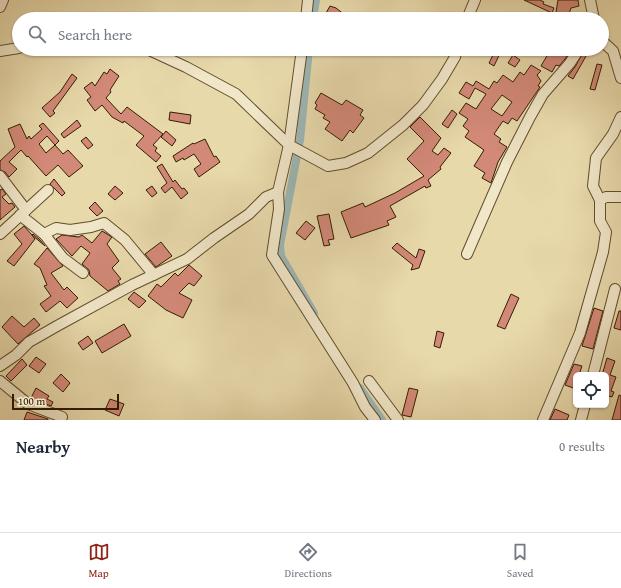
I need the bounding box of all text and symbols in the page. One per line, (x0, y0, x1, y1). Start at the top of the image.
search box (12, 12, 609, 56)
icon: search (26, 23, 48, 45)
text: Search here (58, 24, 132, 45)
map controls (573, 372, 609, 408)
button: locate (573, 372, 609, 408)
scale bar (12, 392, 119, 411)
text: 100 m (18, 393, 45, 409)
text: Nearby (16, 434, 70, 459)
text: 0 results (559, 437, 605, 456)
tab: Map (88, 541, 110, 581)
tab: Directions (285, 541, 332, 581)
tab: Saved (507, 541, 533, 581)

